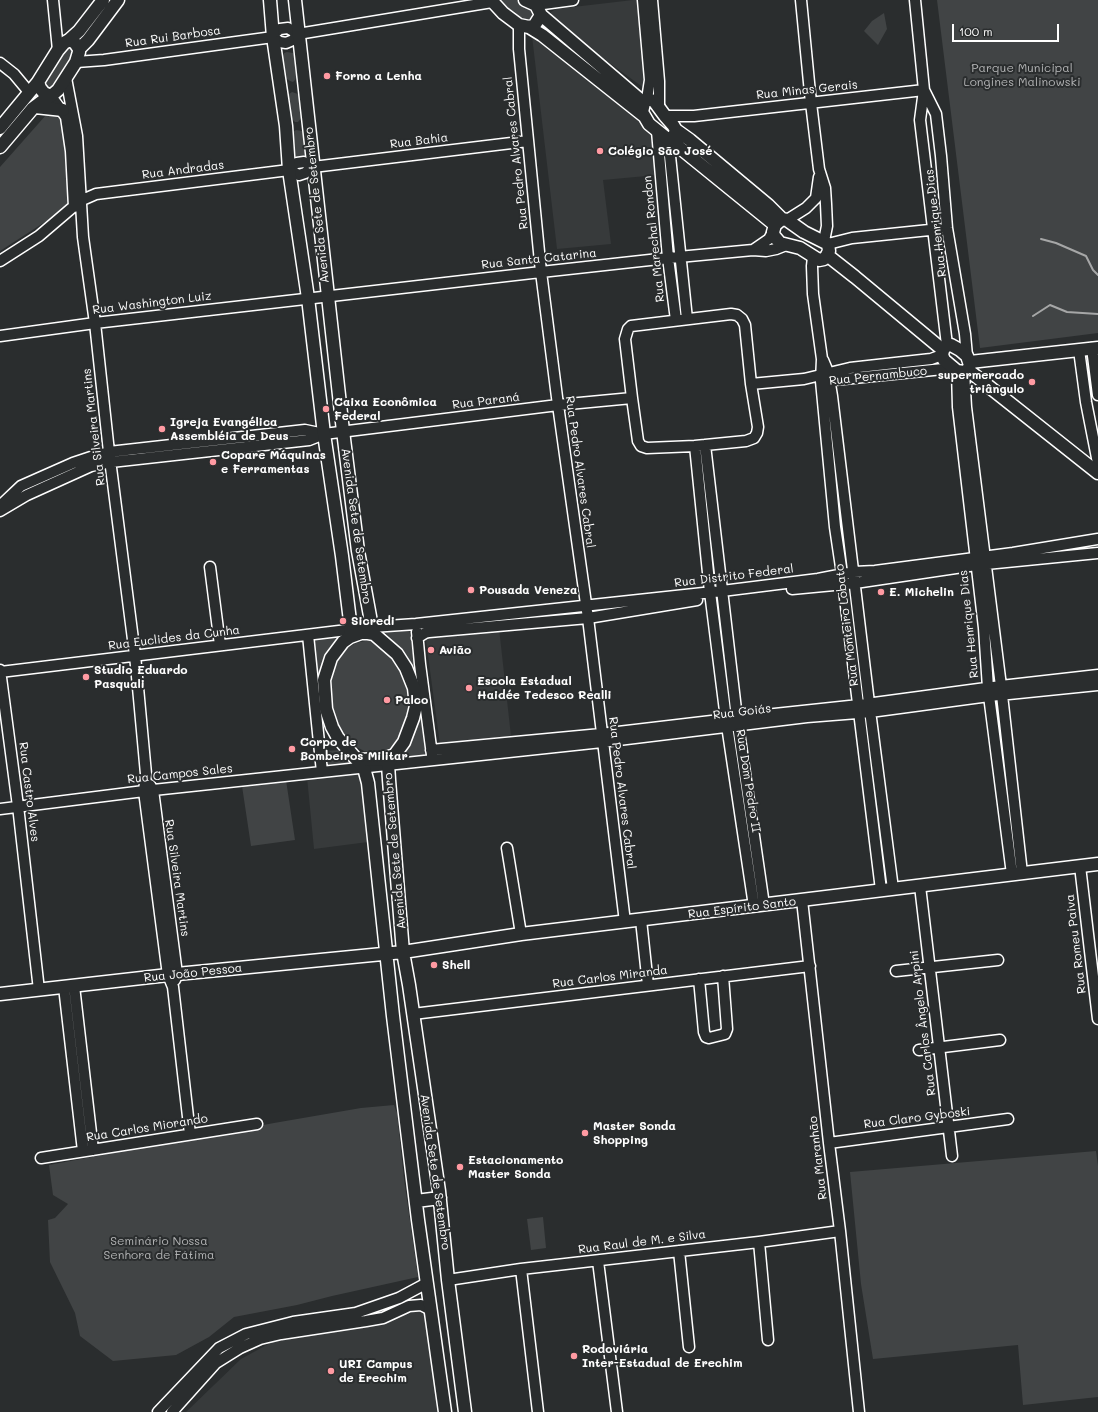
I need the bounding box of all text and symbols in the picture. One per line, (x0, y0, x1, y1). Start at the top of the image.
scale bar (954, 16, 1061, 42)
street label: Rua Rui Barbosa (124, 23, 222, 51)
text: 100 m (959, 23, 993, 39)
park label: Parque Municipal Longines Malinowski (963, 61, 1081, 89)
place label: Forno a Lenha (335, 69, 422, 83)
marker: Forno a Lenha (322, 71, 332, 81)
street label: Rua Pedro Alvares Cabral (501, 76, 531, 230)
street label: Rua Minas Gerais (756, 78, 858, 102)
street label: Avenida Sete de Setembro (302, 126, 332, 284)
street label: Rua Bahia (389, 130, 449, 152)
place label: Colégio São José (608, 144, 713, 158)
marker: Colégio São José (595, 146, 605, 156)
street label: Rua Andradas (141, 158, 225, 182)
street label: Rua Henrique Dias (922, 168, 950, 278)
street label: Rua Marechal Rondon (640, 175, 668, 303)
street label: Rua Santa Catarina (481, 246, 597, 272)
street label: Rua Washington Luiz (92, 289, 212, 317)
street label: Rua Pernambuco (828, 364, 928, 388)
street label: Rua Silveira Martins (80, 367, 108, 487)
place label: supermercado triângulo (938, 368, 1024, 396)
marker: supermercado triângulo (1027, 377, 1037, 387)
street label: Rua Paraná (451, 390, 521, 412)
place label: Caixa Econômica Federal (334, 395, 437, 423)
street label: Rua Pedro Alvares Cabral (562, 395, 598, 549)
marker: Caixa Econômica Federal (321, 404, 331, 414)
place label: Igreja Evangélica Assembléia de Deus (170, 415, 289, 443)
marker: Igreja Evangélica Assembléia de Deus (157, 424, 167, 434)
street label: Avenida Sete de Setembro (338, 447, 374, 605)
place label: Copare Máquinas e Ferramentas (221, 448, 326, 476)
marker: Copare Máquinas e Ferramentas (208, 457, 218, 467)
street label: Rua Distrito Federal (673, 562, 795, 590)
street label: Rua Monteiro Lobato (832, 563, 862, 687)
street label: Rua Henrique Dias (956, 569, 982, 679)
place label: Pousada Veneza (479, 583, 577, 597)
marker: Pousada Veneza (466, 585, 476, 595)
place label: E. Michelin (889, 585, 954, 599)
marker: E. Michelin (876, 587, 886, 597)
place label: Sicredi (351, 614, 395, 628)
marker: Sicredi (338, 616, 348, 626)
street label: Rua Euclides da Cunha (107, 623, 241, 653)
place label: Avião (439, 643, 471, 657)
marker: Avião (426, 645, 436, 655)
place label: Studio Eduardo Pasquali (94, 663, 188, 691)
marker: Studio Eduardo Pasquali (81, 672, 91, 682)
place label: Escola Estadual Haidée Tedesco Realli (477, 674, 611, 702)
marker: Escola Estadual Haidée Tedesco Realli (464, 683, 474, 693)
place label: Palco (395, 693, 428, 707)
marker: Palco (382, 695, 392, 705)
street label: Rua Goiás (712, 701, 772, 723)
street label: Rua Pedro Alvares Cabral (606, 716, 638, 870)
street label: Rua Dom Pedro II (733, 728, 763, 834)
place label: Corpo de Bombeiros Militar (300, 735, 408, 763)
street label: Rua Castro Alves (16, 741, 42, 843)
marker: Corpo de Bombeiros Militar (287, 744, 297, 754)
street label: Rua Campos Sales (127, 761, 233, 787)
street label: Avenida Sete de Setembro (381, 772, 409, 930)
street label: Rua Silveira Martins (162, 818, 192, 938)
street label: Rua Romeu Paiva (1063, 893, 1089, 995)
street label: Rua Espírito Santo (687, 894, 797, 922)
street label: Rua Carlos Ângelo Arpini (907, 949, 939, 1097)
place label: Shell (442, 958, 470, 972)
marker: Shell (429, 960, 439, 970)
street label: Rua João Pessoa (143, 961, 243, 985)
street label: Rua Carlos Miranda (552, 963, 668, 991)
street label: Avenida Sete de Setembro (417, 1093, 453, 1251)
street label: Rua Claro Gyboski (863, 1104, 971, 1132)
street label: Rua Carlos Miorando (85, 1111, 209, 1145)
street label: Rua Maranhão (806, 1115, 830, 1201)
place label: Master Sonda Shopping (593, 1119, 676, 1147)
marker: Master Sonda Shopping (580, 1128, 590, 1138)
place label: Estacionamento Master Sonda (468, 1153, 563, 1181)
marker: Estacionamento Master Sonda (455, 1162, 465, 1172)
street label: Rua Raul de M. e Silva (577, 1227, 707, 1257)
park label: Seminário Nossa Senhora de Fátima (103, 1234, 215, 1262)
place label: Rodoviária Inter-Estadual de Erechim (582, 1342, 743, 1370)
marker: Rodoviária Inter-Estadual de Erechim (569, 1351, 579, 1361)
place label: URI Campus de Erechim (339, 1357, 412, 1385)
marker: URI Campus de Erechim (326, 1366, 336, 1376)

